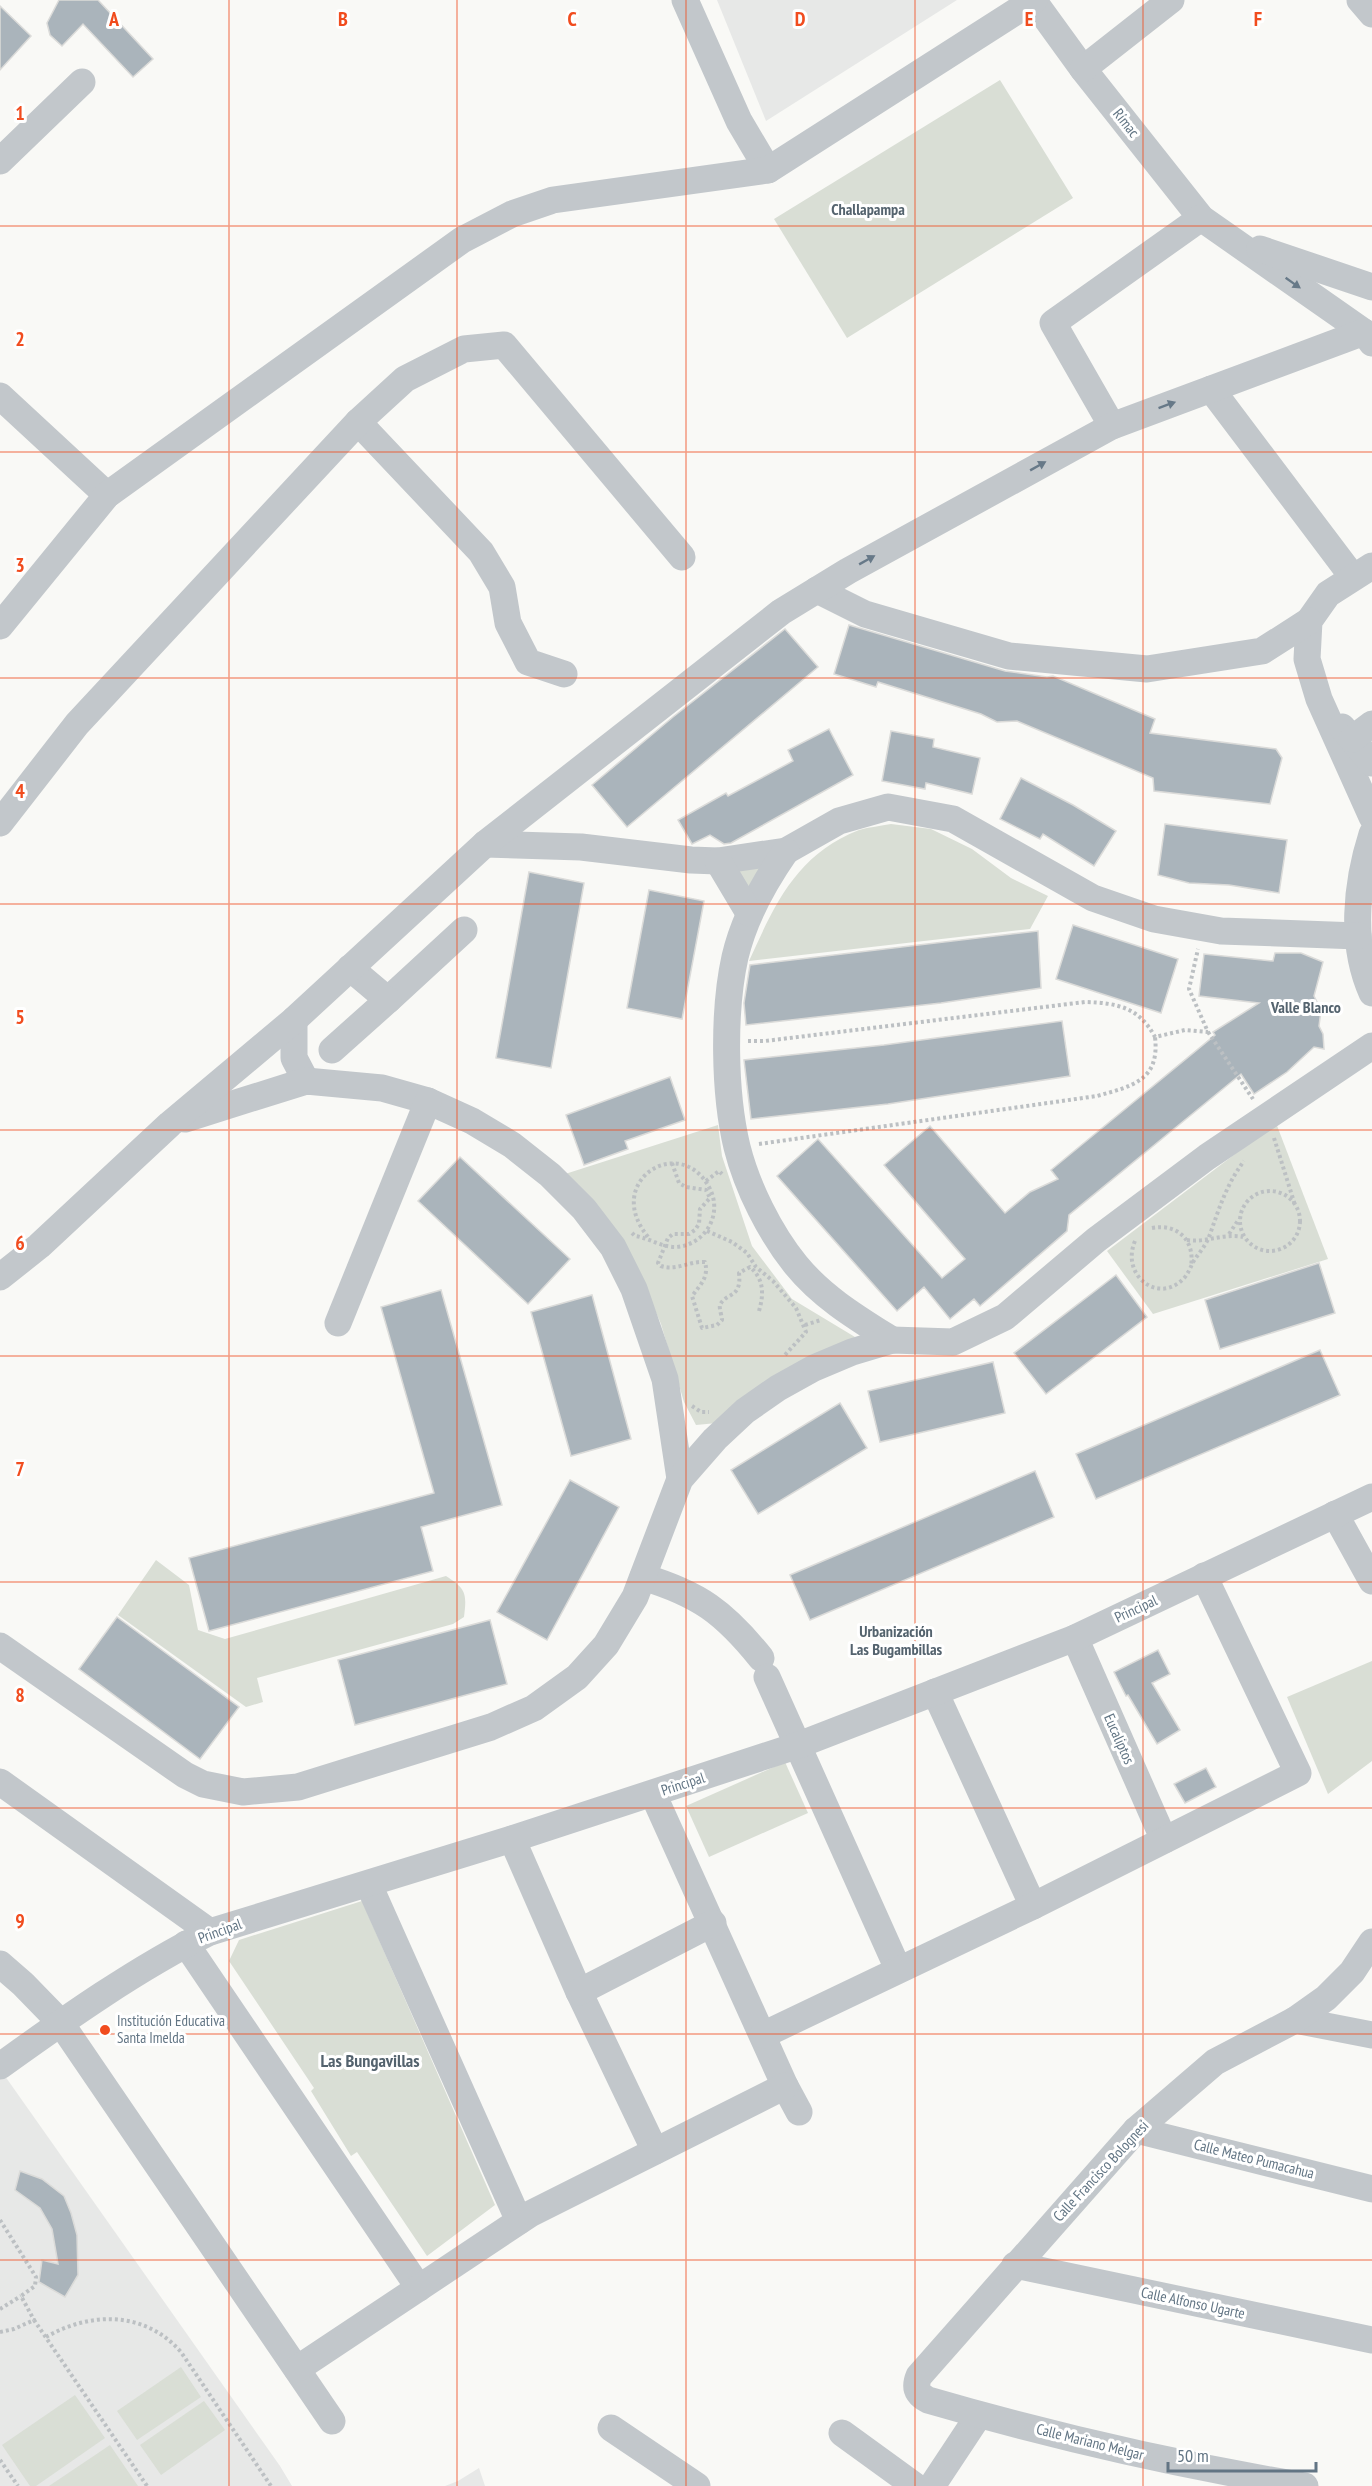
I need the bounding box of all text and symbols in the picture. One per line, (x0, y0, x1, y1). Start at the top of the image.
text: A (108, 6, 120, 32)
text: B (338, 6, 348, 32)
text: C (567, 6, 577, 32)
text: D (795, 6, 806, 32)
text: E (1025, 6, 1033, 32)
text: F (1254, 6, 1262, 32)
text: 1 (15, 100, 25, 126)
street label: Rímac (1109, 104, 1144, 141)
district label: Challapampa (831, 199, 905, 219)
one-way arrow (1285, 277, 1301, 289)
text: 2 (15, 326, 25, 352)
one-way arrow (1158, 400, 1176, 410)
one-way arrow (1030, 461, 1046, 472)
text: 3 (15, 552, 25, 578)
one-way arrow (859, 555, 876, 565)
text: 4 (15, 778, 25, 804)
district label: Valle Blanco (1270, 997, 1341, 1017)
text: 5 (15, 1004, 25, 1030)
text: 6 (15, 1230, 25, 1256)
text: 7 (15, 1456, 25, 1482)
street label: Principal (1111, 1590, 1161, 1627)
district label: Urbanización Las Bugambillas (850, 1621, 943, 1659)
text: 8 (15, 1682, 25, 1708)
street label: Eucaliptos (1100, 1711, 1139, 1767)
street label: Principal (659, 1767, 708, 1800)
text: 9 (15, 1908, 25, 1934)
street label: Principal (195, 1914, 245, 1947)
place label: Institución Educativa Santa Imelda (117, 2011, 225, 2047)
marker: Institución Educativa Santa Imelda (98, 2023, 112, 2037)
district label: Las Bungavillas (320, 2049, 420, 2072)
street label: Calle Francisco Bolognesi (1049, 2116, 1152, 2225)
street label: Calle Mateo Pumacahua (1192, 2134, 1316, 2183)
street label: Calle Alfonso Ugarte (1139, 2282, 1247, 2323)
street label: Calle Mariano Melgar (1034, 2419, 1147, 2464)
scale bar (1168, 2435, 1316, 2473)
text: 50 m (1177, 2444, 1209, 2467)

